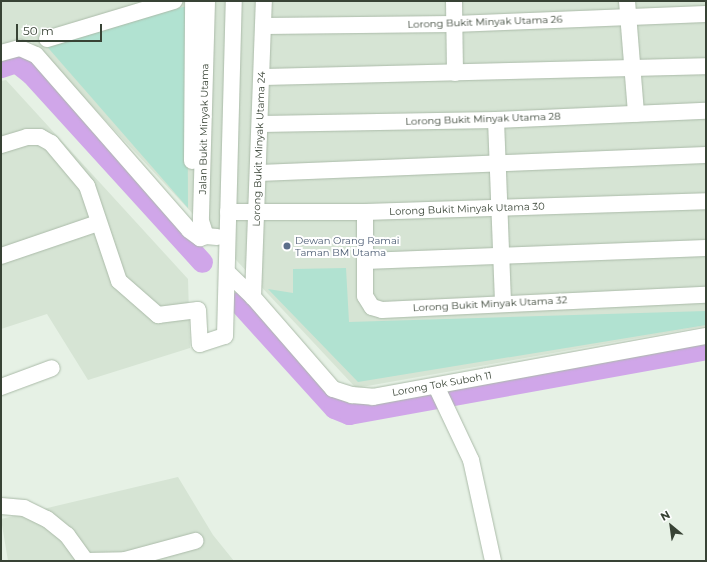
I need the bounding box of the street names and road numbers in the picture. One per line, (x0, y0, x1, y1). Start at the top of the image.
street label: Lorong Bukit Minyak Utama 26 (407, 13, 563, 31)
street label: Jalan Bukit Minyak Utama (197, 63, 211, 195)
street label: Lorong Bukit Minyak Utama 24 (250, 71, 268, 227)
street label: Lorong Bukit Minyak Utama 28 (405, 110, 561, 128)
street label: Lorong Bukit Minyak Utama 30 (389, 200, 545, 218)
street label: Lorong Bukit Minyak Utama 32 (412, 294, 568, 314)
street label: Lorong Tok Suboh 11 (391, 369, 493, 399)

